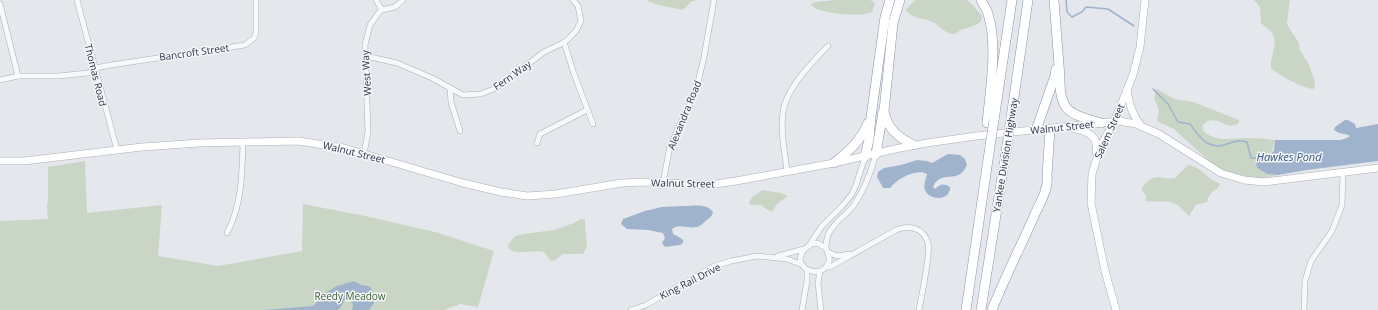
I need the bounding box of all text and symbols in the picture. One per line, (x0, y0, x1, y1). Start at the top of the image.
street label: Bancroft Street (158, 40, 230, 64)
street label: Thomas Road (82, 42, 110, 108)
street label: West Way (358, 49, 374, 96)
street label: Fern Way (490, 56, 535, 93)
street label: Alexandra Road (664, 78, 704, 152)
street label: Yankee Division Highway (989, 96, 1021, 213)
street label: Salem Street (1091, 101, 1128, 161)
street label: Walnut Street (1030, 117, 1095, 137)
street label: Walnut Street (321, 138, 387, 167)
water label: Hawkes Pond (1256, 149, 1322, 164)
street label: Walnut Street (651, 175, 715, 191)
street label: King Rail Drive (657, 259, 723, 302)
park label: Reedy Meadow (314, 289, 386, 303)

